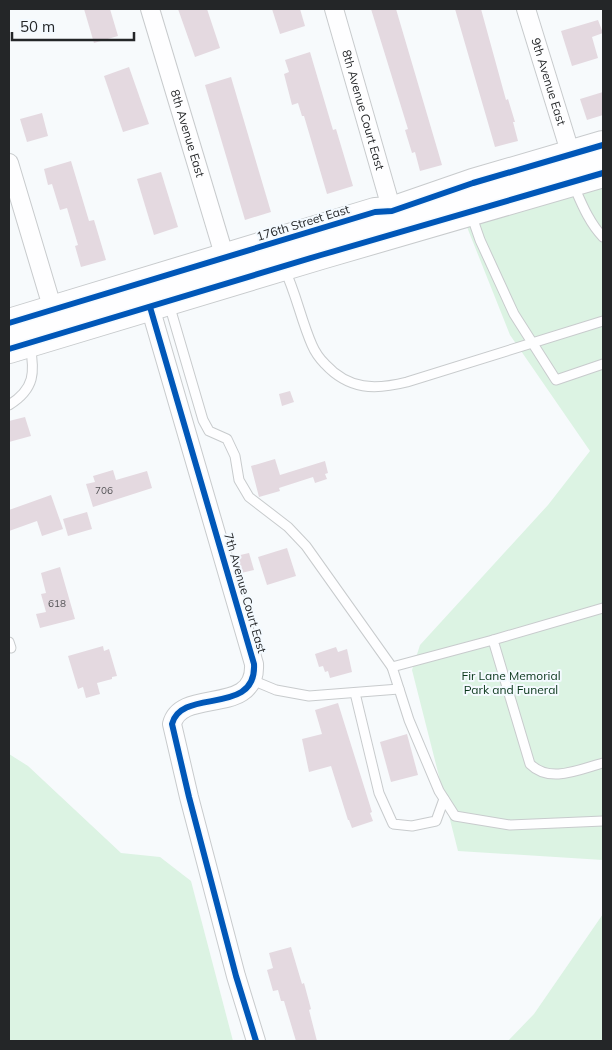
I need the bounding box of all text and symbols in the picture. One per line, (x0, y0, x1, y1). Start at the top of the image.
scale bar (12, 10, 135, 42)
text: 50 m (20, 17, 55, 36)
street label: 9th Avenue East (528, 36, 569, 127)
street label: 8th Avenue Court East (339, 48, 388, 172)
street label: 8th Avenue East (168, 88, 208, 179)
street label: 176th Street East (254, 201, 351, 244)
house number: 706 (95, 484, 113, 497)
street label: 7th Avenue Court East (221, 531, 270, 655)
house number: 618 (48, 597, 66, 610)
park label: Fir Lane Memorial Park and Funeral (461, 668, 561, 697)

